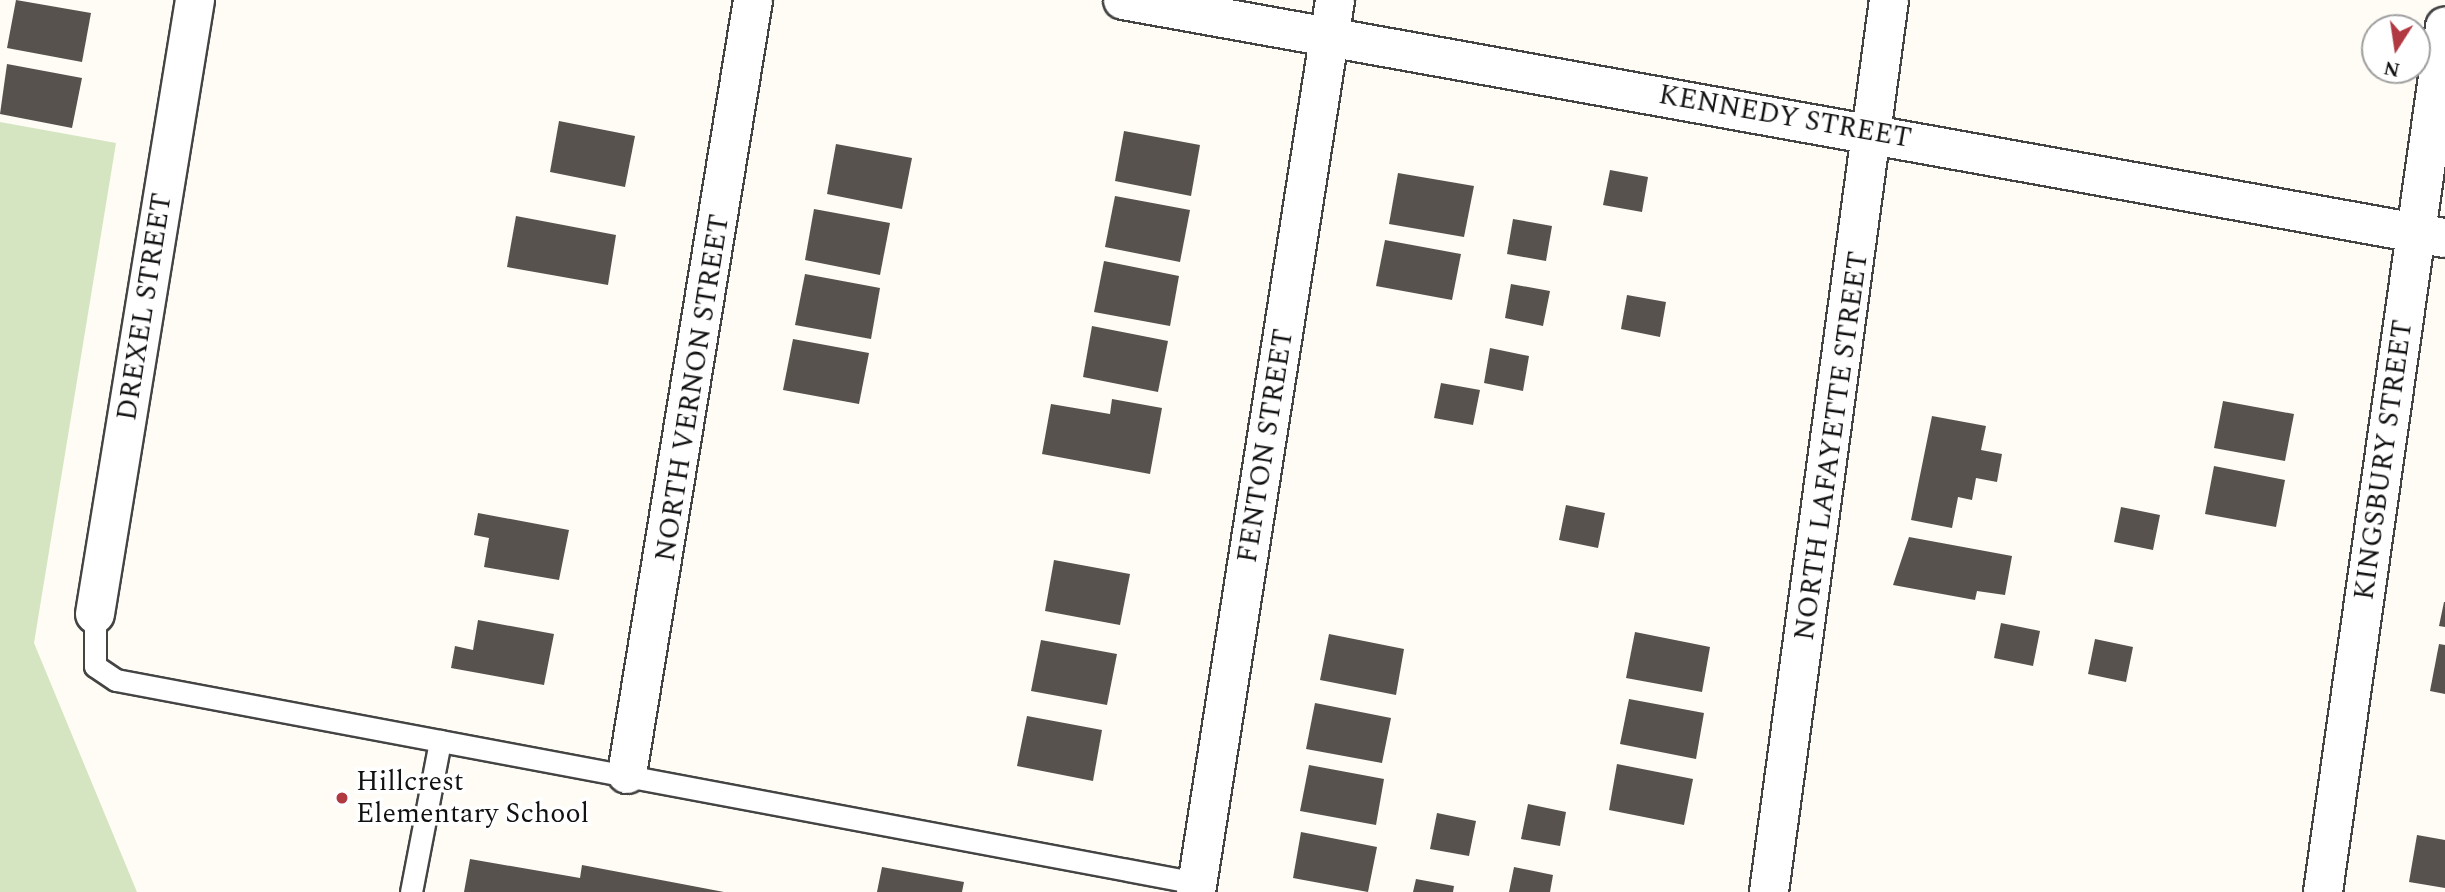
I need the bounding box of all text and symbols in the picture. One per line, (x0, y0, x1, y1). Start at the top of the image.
north arrow (2361, 14, 2431, 84)
text: N (2381, 52, 2403, 84)
street label: KENNEDY STREET (1656, 78, 1914, 156)
street label: DREXEL STREET (110, 191, 180, 423)
street label: NORTH VERNON STREET (649, 212, 737, 564)
street label: NORTH LAFAYETTE STREET (1788, 249, 1876, 643)
street label: KINGSBURY STREET (2348, 318, 2420, 602)
street label: FENTON STREET (1231, 327, 1301, 565)
place label: Hillcrest Elementary School (356, 765, 589, 831)
marker: Hillcrest Elementary School (334, 790, 350, 806)

